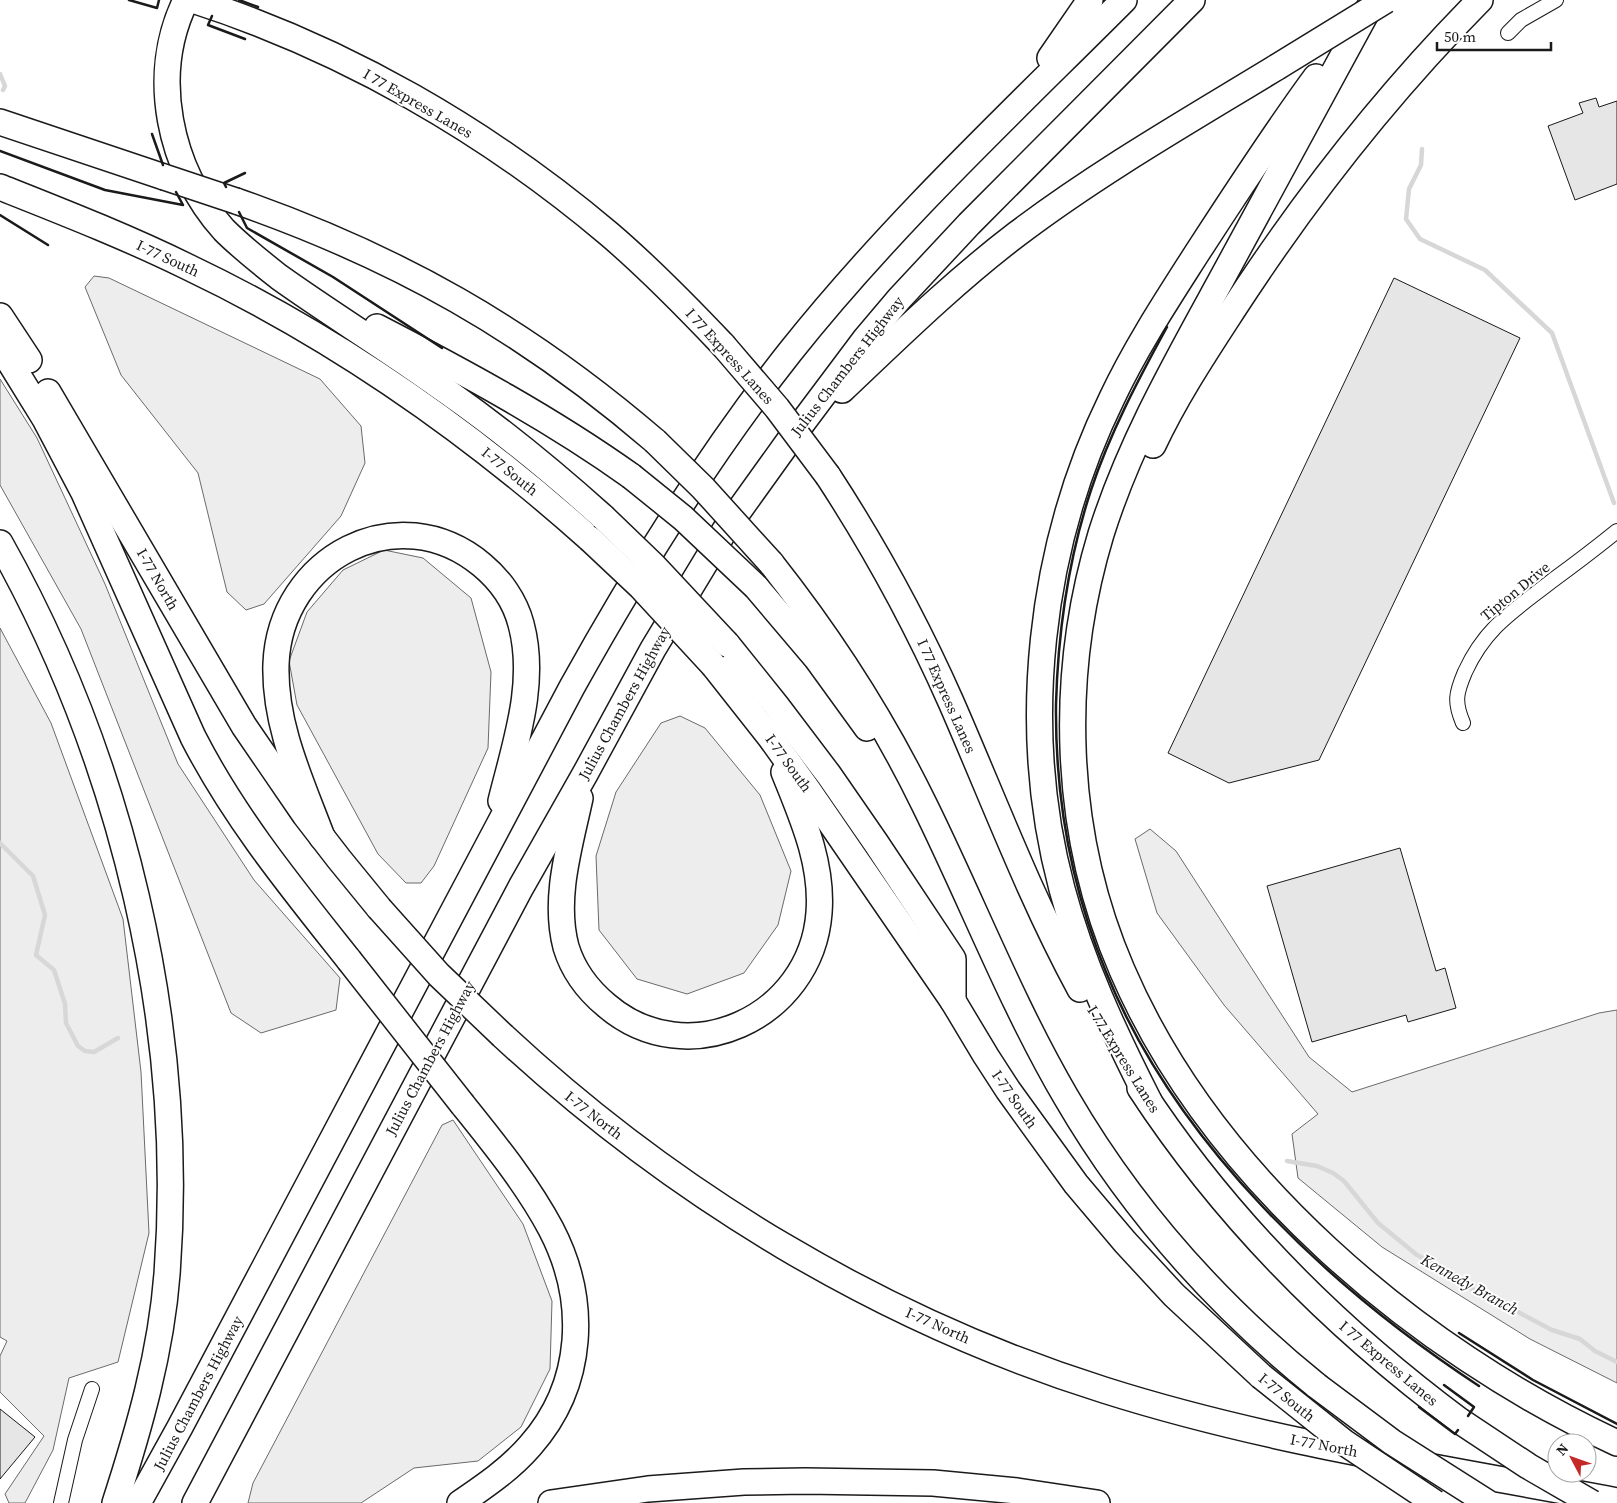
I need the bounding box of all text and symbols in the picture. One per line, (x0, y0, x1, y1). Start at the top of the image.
scale bar (1437, 20, 1551, 52)
text: 50 m (1444, 26, 1476, 47)
street label: I 77 Express Lanes (359, 63, 477, 143)
street label: I-77 South (133, 234, 203, 282)
street label: Julius Chambers Highway (785, 291, 909, 441)
street label: I 77 Express Lanes (681, 303, 779, 409)
street label: I-77 South (477, 442, 543, 500)
street label: I-77 North (132, 544, 184, 614)
street label: Tipton Drive (1476, 556, 1554, 626)
street label: Julius Chambers Highway (573, 622, 675, 784)
street label: I 77 Express Lanes (912, 636, 982, 756)
street label: I-77 South (761, 730, 817, 796)
street label: Julius Chambers Highway (380, 977, 480, 1140)
street label: I 77 Express Lanes (1082, 1001, 1166, 1117)
street label: I-77 South (987, 1065, 1043, 1133)
street label: I-77 North (561, 1086, 627, 1144)
water label: Kennedy Branch (1416, 1248, 1523, 1320)
street label: I-77 North (903, 1302, 973, 1348)
street label: Julius Chambers Highway (148, 1312, 248, 1475)
street label: I 77 Express Lanes (1335, 1315, 1443, 1411)
street label: I-77 South (1254, 1368, 1320, 1426)
street label: I-77 North (1288, 1428, 1360, 1462)
north arrow (1547, 1433, 1597, 1483)
text: N (1551, 1439, 1573, 1460)

